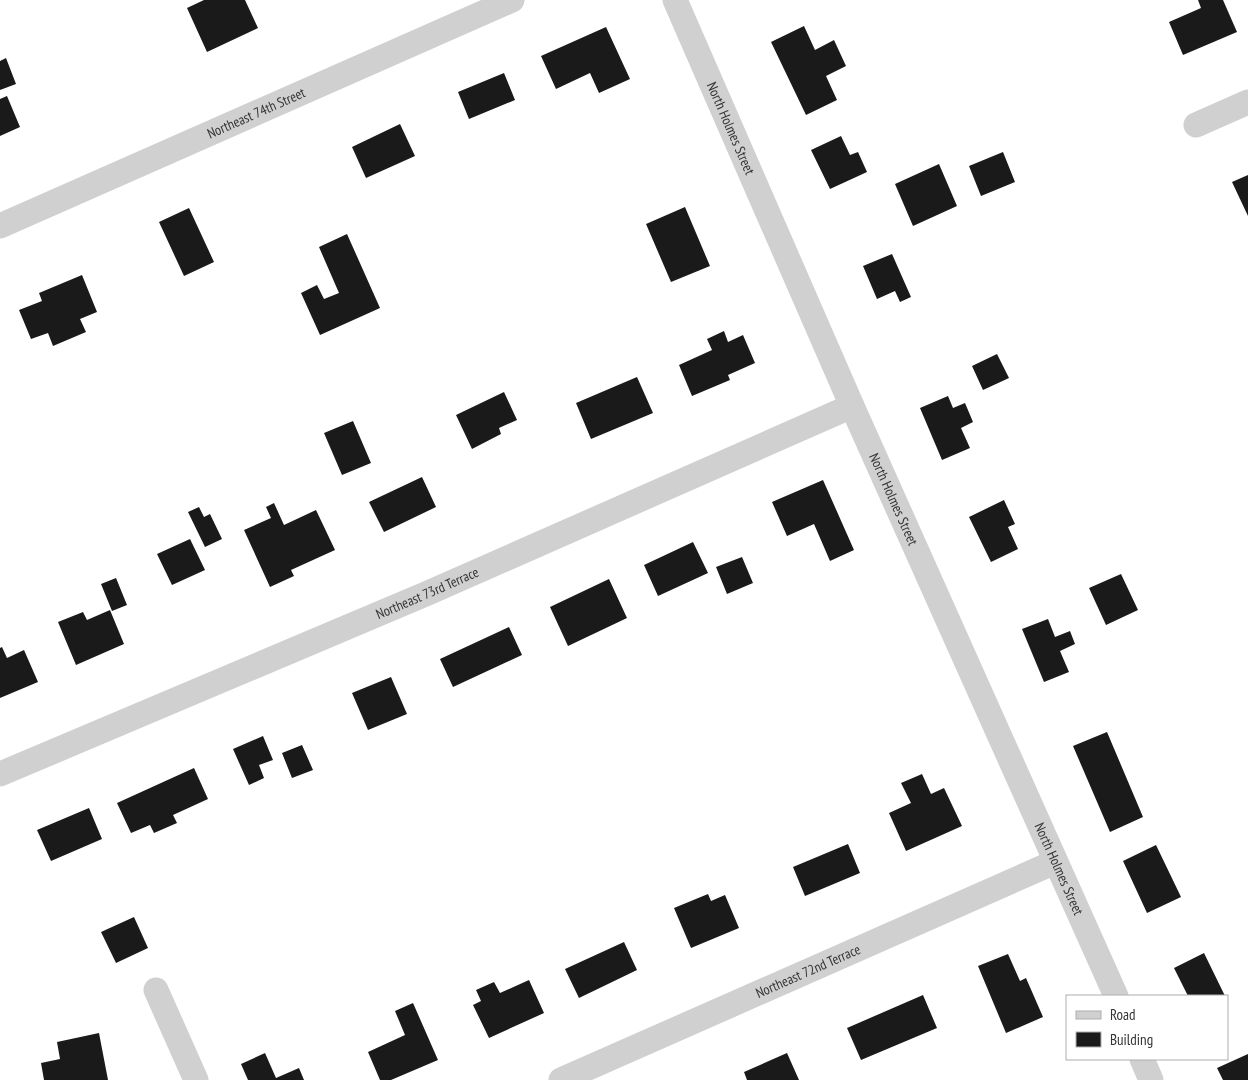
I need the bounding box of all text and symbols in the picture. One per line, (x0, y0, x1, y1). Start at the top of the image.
street label: North Holmes Street (703, 79, 759, 178)
street label: Northeast 74th Street (204, 83, 308, 142)
street label: North Holmes Street (865, 450, 922, 548)
street label: Northeast 73rd Terrace (373, 563, 482, 623)
street label: North Holmes Street (1031, 820, 1088, 918)
street label: Northeast 72nd Terrace (753, 940, 863, 1002)
legend (1066, 995, 1228, 1060)
text: Road (1110, 1005, 1136, 1024)
text: Building (1110, 1030, 1153, 1049)

